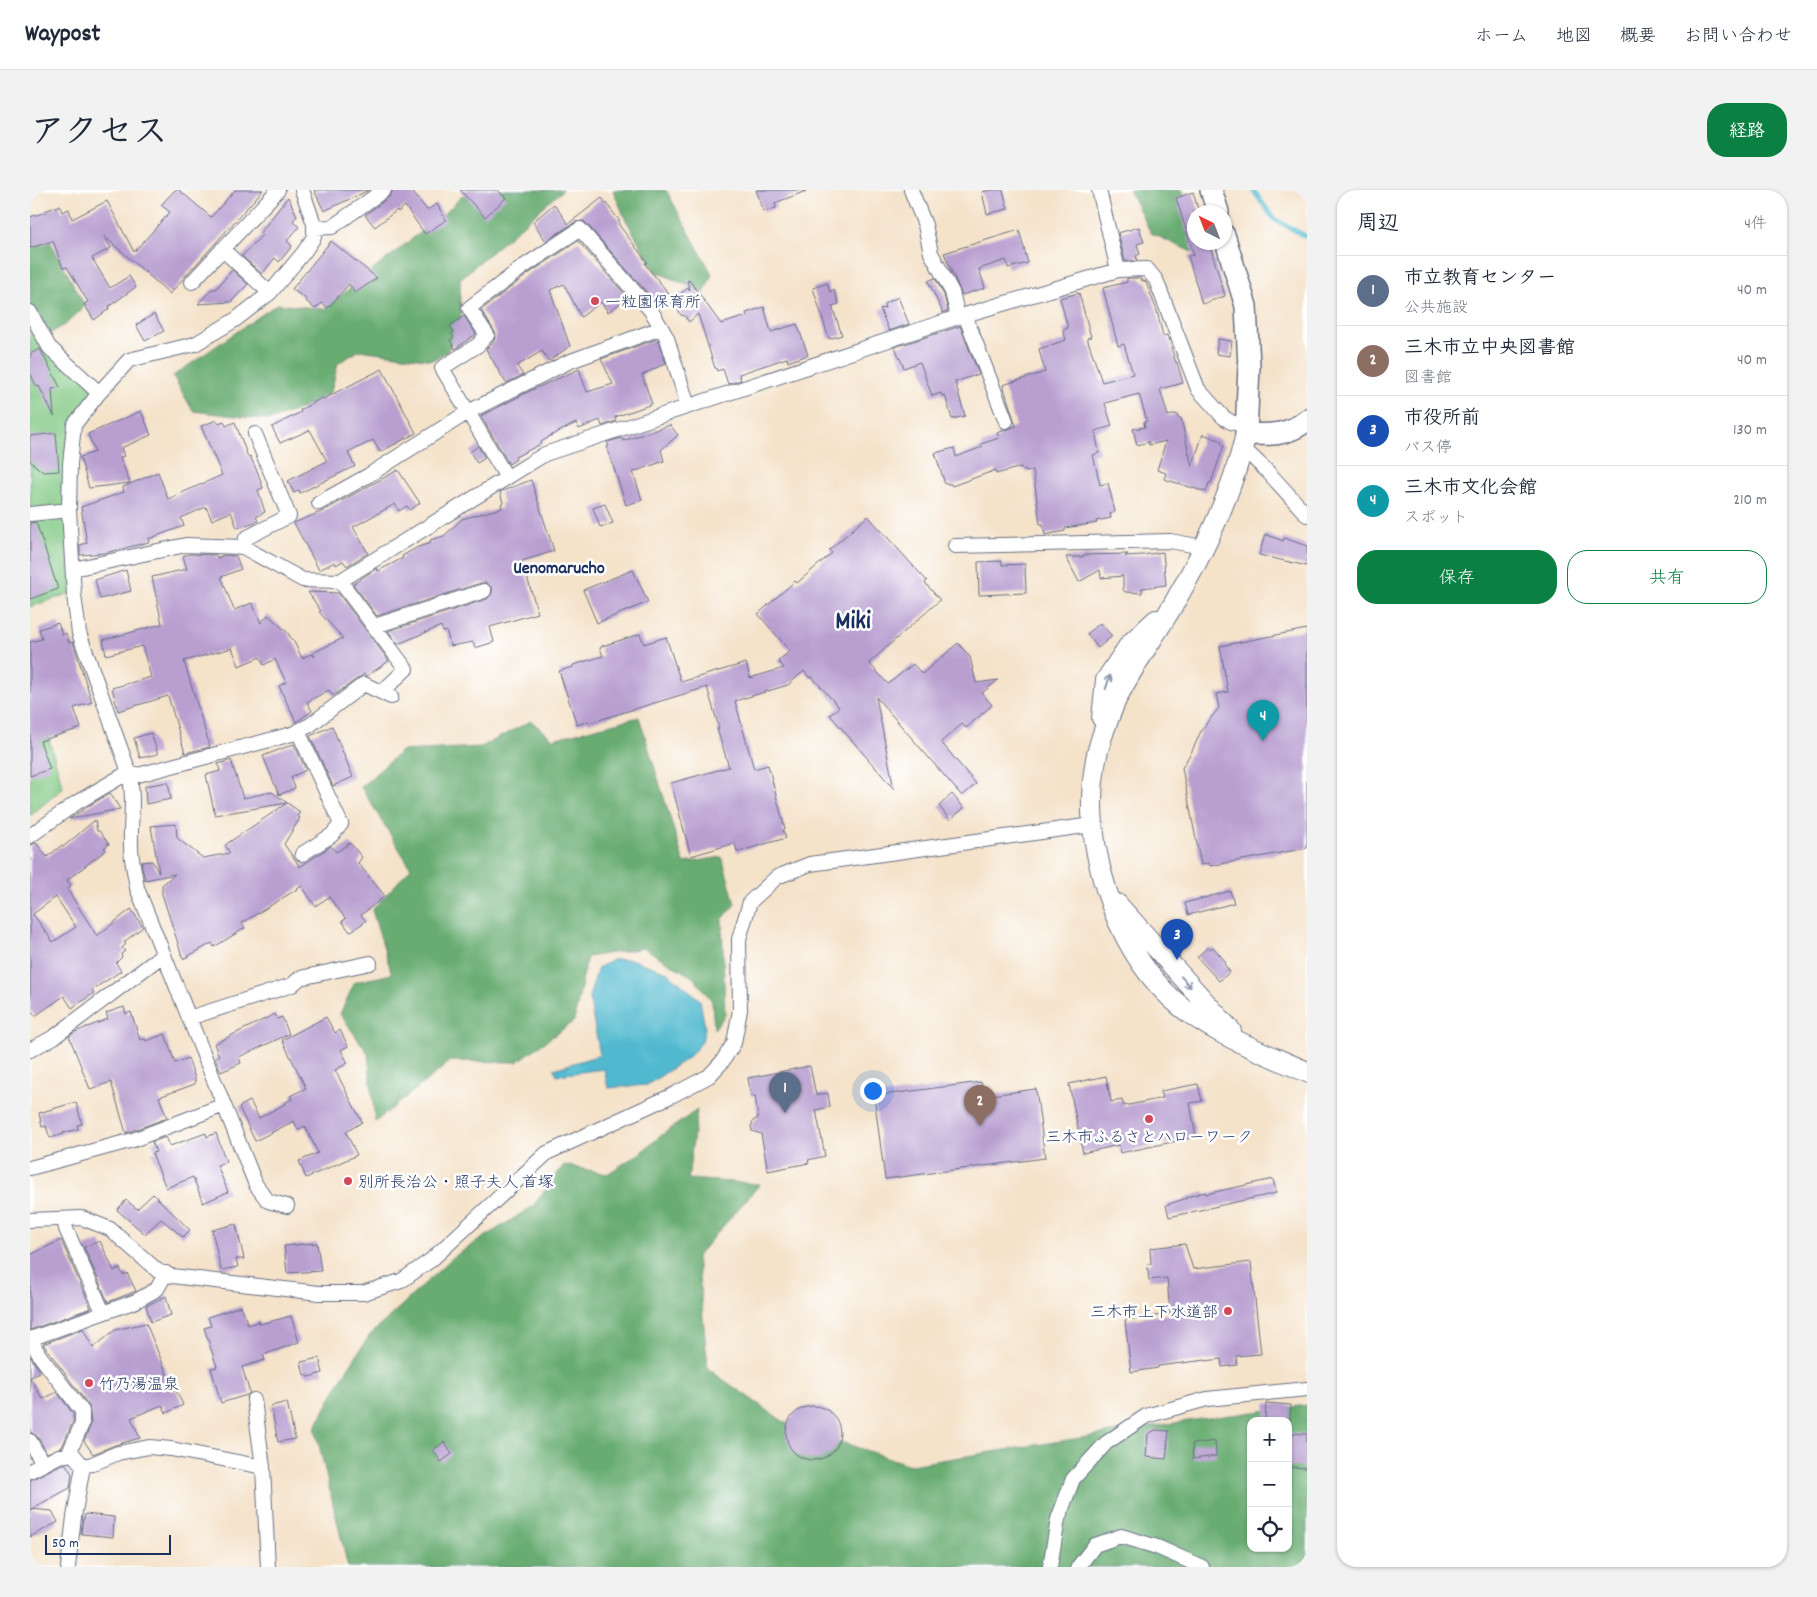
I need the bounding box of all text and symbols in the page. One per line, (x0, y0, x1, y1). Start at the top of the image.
text: Waypost (25, 18, 100, 52)
text: ホーム (1475, 25, 1528, 50)
text: 地図 (1556, 25, 1592, 50)
text: 概要 (1620, 25, 1656, 50)
text: お問い合わせ (1684, 25, 1792, 50)
button: 経路 (1707, 103, 1787, 157)
text: アクセス (30, 110, 168, 160)
north arrow (1187, 205, 1232, 250)
text: 周辺 (1357, 210, 1399, 240)
text: 4件 (1744, 213, 1767, 236)
text: 市立教育センター (1404, 266, 1556, 293)
text: 1 (1371, 279, 1375, 302)
text: 40 m (1737, 279, 1767, 302)
place label: 一粒園保育所 (605, 292, 701, 315)
marker: 一粒園保育所 (589, 295, 601, 307)
text: 公共施設 (1404, 297, 1468, 320)
text: 三木市立中央図書館 (1404, 336, 1575, 363)
text: 2 (1370, 349, 1377, 372)
text: 40 m (1737, 349, 1767, 372)
text: 図書館 (1404, 367, 1452, 390)
text: 市役所前 (1404, 406, 1480, 433)
text: 3 (1369, 419, 1377, 442)
text: 130 m (1733, 419, 1767, 442)
text: バス停 (1404, 437, 1452, 460)
text: 三木市文化会館 (1404, 476, 1537, 503)
text: 4 (1370, 489, 1376, 512)
text: 210 m (1733, 489, 1767, 512)
text: スポット (1404, 507, 1468, 530)
button: 保存 (1357, 550, 1557, 604)
button: 共有 (1567, 550, 1767, 604)
district label: Uenomarucho (513, 557, 605, 582)
district label: Miki (835, 604, 871, 641)
one-way arrow (1104, 675, 1113, 690)
pin: 4 (1247, 700, 1279, 741)
pin: 3 (1161, 919, 1193, 960)
one-way arrow (1181, 975, 1192, 988)
pin: 1 (769, 1072, 801, 1113)
your location (860, 1078, 886, 1104)
pin: 2 (964, 1085, 996, 1126)
marker: 三木市ふるさとハローワーク (1143, 1113, 1155, 1125)
place label: 三木市ふるさとハローワーク (1045, 1127, 1253, 1150)
place label: 別所長治公・照子夫人 首塚 (358, 1172, 554, 1195)
marker: 別所長治公・照子夫人 首塚 (342, 1175, 354, 1187)
place label: 三木市上下水道部 (1090, 1302, 1218, 1325)
marker: 三木市上下水道部 (1222, 1305, 1234, 1317)
place label: 竹乃湯温泉 (99, 1374, 179, 1397)
marker: 竹乃湯温泉 (83, 1377, 95, 1389)
map controls (1247, 1417, 1292, 1552)
button: + (1247, 1417, 1292, 1462)
button: − (1247, 1462, 1292, 1507)
button: locate (1247, 1507, 1292, 1552)
scale bar (45, 1532, 171, 1555)
text: 50 m (52, 1534, 79, 1554)

